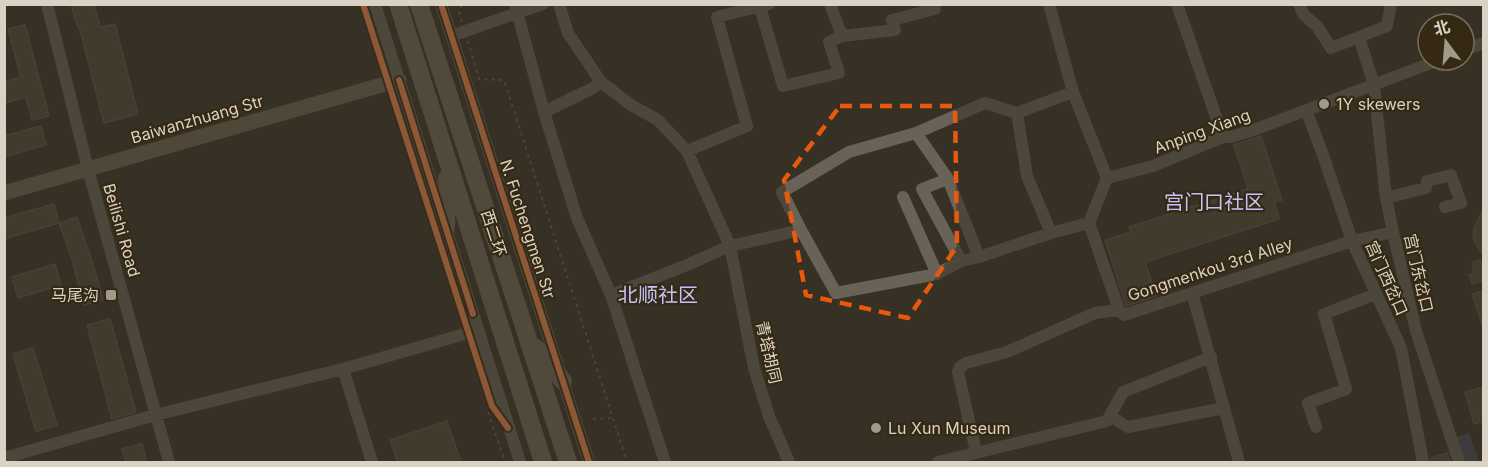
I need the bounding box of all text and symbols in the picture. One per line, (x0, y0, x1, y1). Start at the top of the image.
north arrow (1416, 12, 1476, 72)
text: 北 (1431, 16, 1452, 39)
street label: Baiwanzhuang Str (128, 91, 266, 147)
place label: 1Y skewers (1336, 94, 1420, 114)
marker: 1Y skewers (1317, 97, 1331, 111)
street label: Anping Xiang (1151, 104, 1253, 158)
street label: N. Fuchengmen Str (496, 157, 560, 301)
street label: Beilishi Road (99, 181, 145, 279)
district label: 宫门口社区 (1164, 190, 1264, 214)
street label: 西二环 (477, 207, 511, 259)
street label: 宫门东岔口 (1400, 232, 1438, 314)
street label: Gongmenkou 3rd Alley (1125, 233, 1295, 305)
street label: 宫门西岔口 (1362, 237, 1412, 319)
district label: 北顺社区 (618, 283, 698, 307)
place label: 马尾沟 (51, 285, 99, 305)
marker: 马尾沟 (104, 288, 118, 302)
street label: 青塔胡同 (752, 319, 786, 385)
place label: Lu Xun Museum (888, 418, 1011, 438)
marker: Lu Xun Museum (869, 421, 883, 435)

